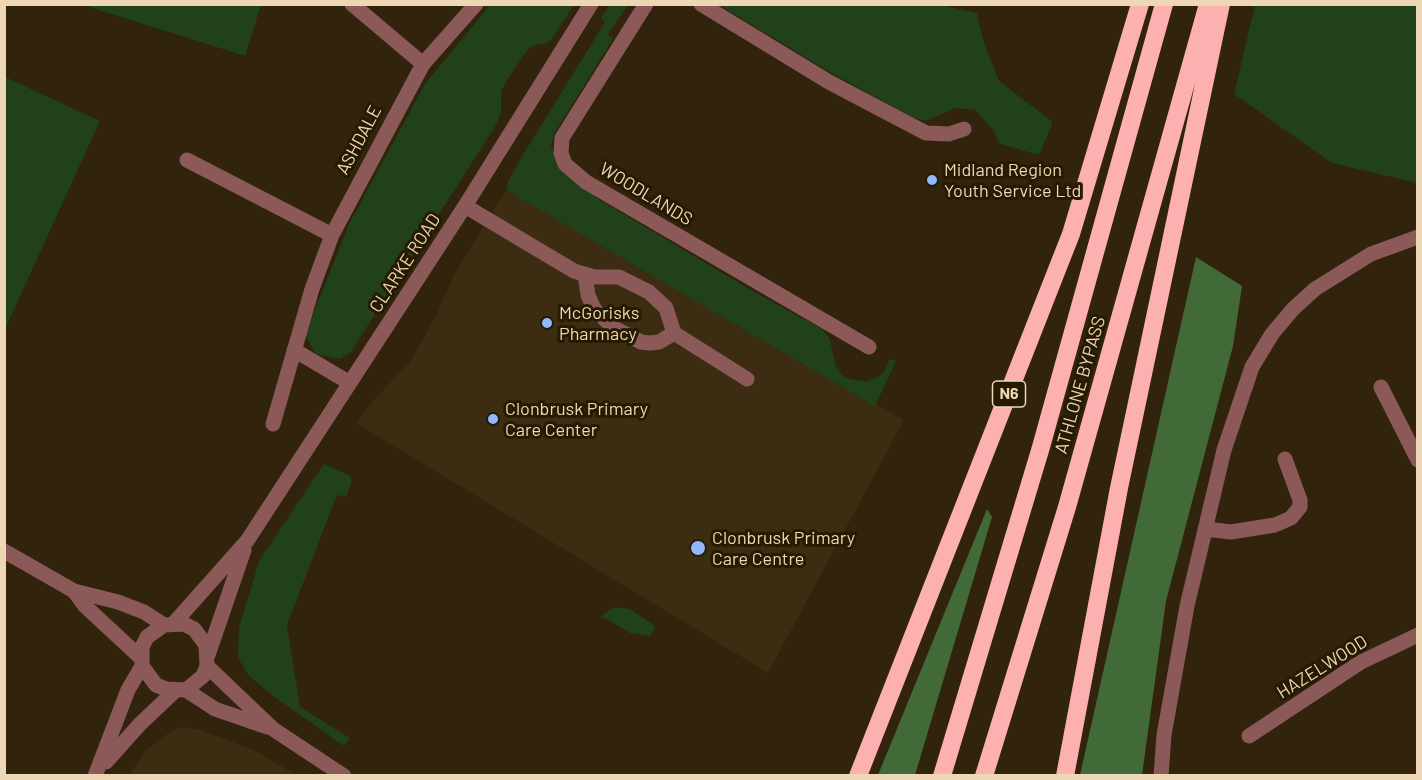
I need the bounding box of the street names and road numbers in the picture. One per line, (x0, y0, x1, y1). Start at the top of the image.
street label: ASHDALE (332, 102, 386, 178)
street label: WOODLANDS (596, 158, 696, 230)
street label: CLARKE ROAD (365, 209, 445, 317)
street label: ATHLONE BYPASS (1050, 314, 1110, 456)
road number: N6 (992, 381, 1026, 407)
street label: HAZELWOOD (1273, 631, 1371, 703)

